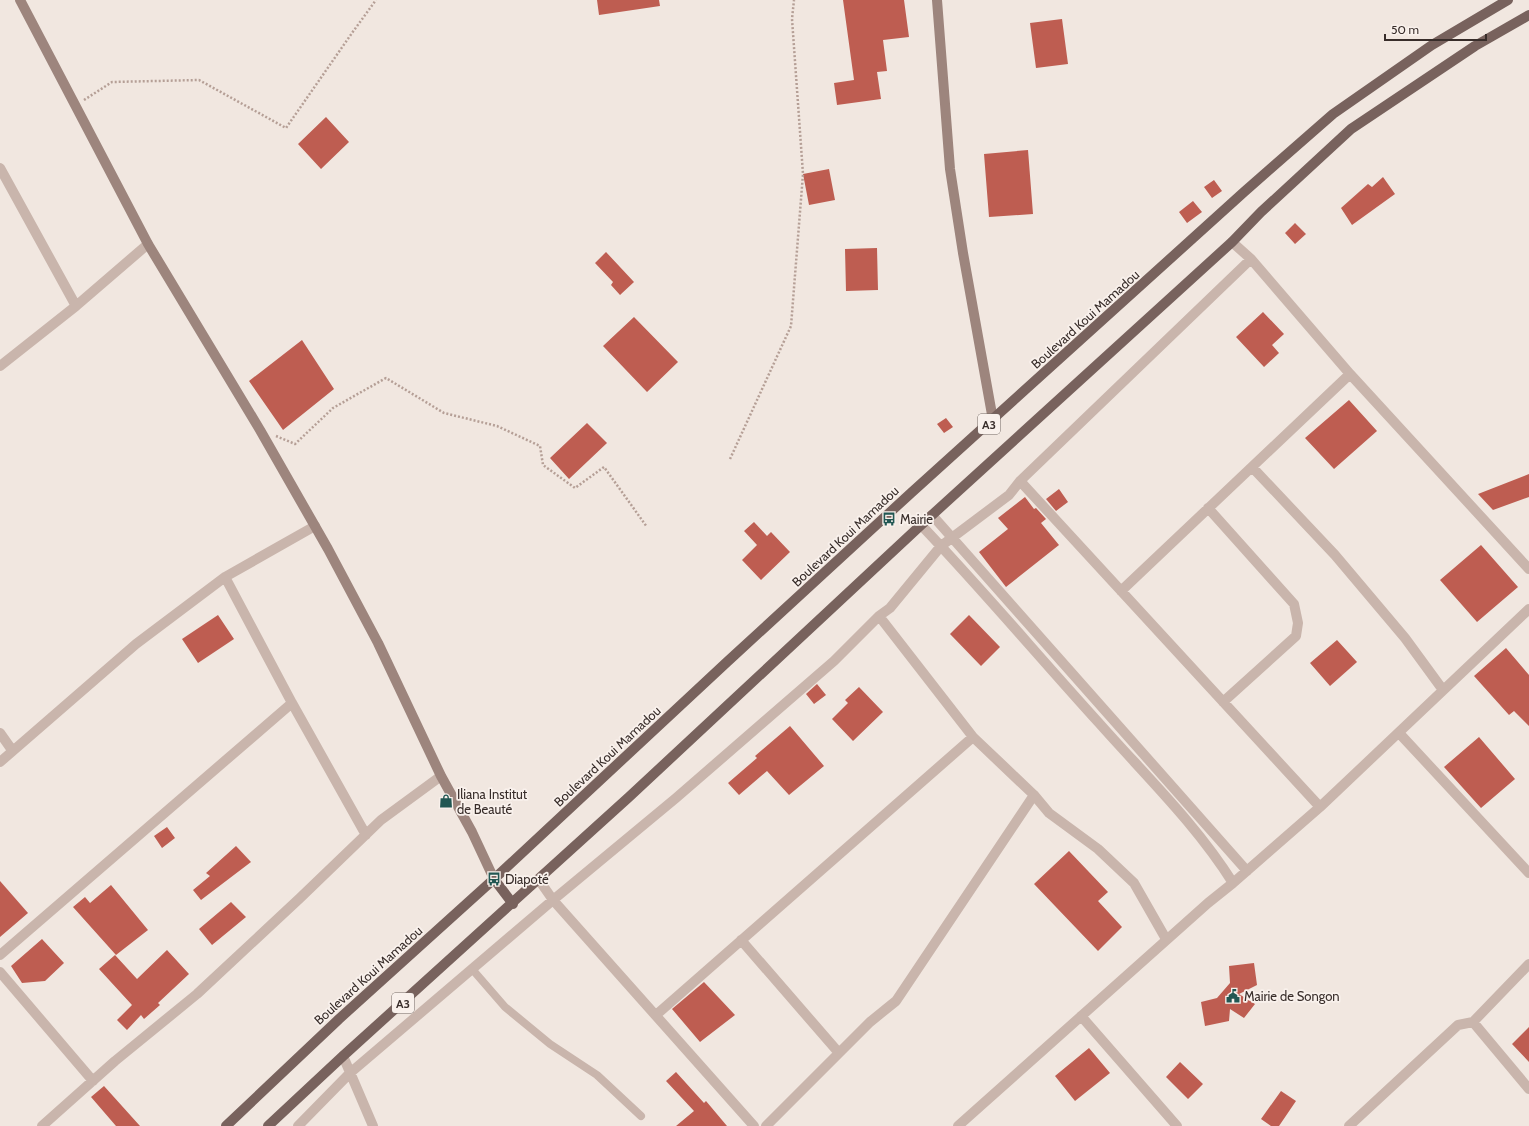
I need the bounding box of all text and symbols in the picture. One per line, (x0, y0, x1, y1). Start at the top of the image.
scale bar (1385, 16, 1486, 42)
text: 50 m (1391, 22, 1419, 37)
street label: Boulevard Koui Mamadou (1028, 266, 1143, 372)
road number: A3 (978, 414, 1000, 434)
street label: Boulevard Koui Mamadou (788, 482, 902, 590)
bus stop icon: Mairie (881, 511, 897, 527)
place label: Mairie (900, 511, 933, 527)
street label: Boulevard Koui Mamadou (550, 702, 664, 810)
place label: Iliana Institut de Beauté (457, 786, 528, 817)
shop icon: Iliana Institut de Beauté (438, 793, 454, 809)
bus stop icon: Diapoté (486, 871, 502, 887)
place label: Diapoté (505, 871, 549, 887)
street label: Boulevard Koui Mamadou (311, 922, 426, 1028)
public building icon: Mairie de Songon (1225, 988, 1241, 1004)
place label: Mairie de Songon (1244, 988, 1340, 1004)
road number: A3 (392, 993, 414, 1013)

